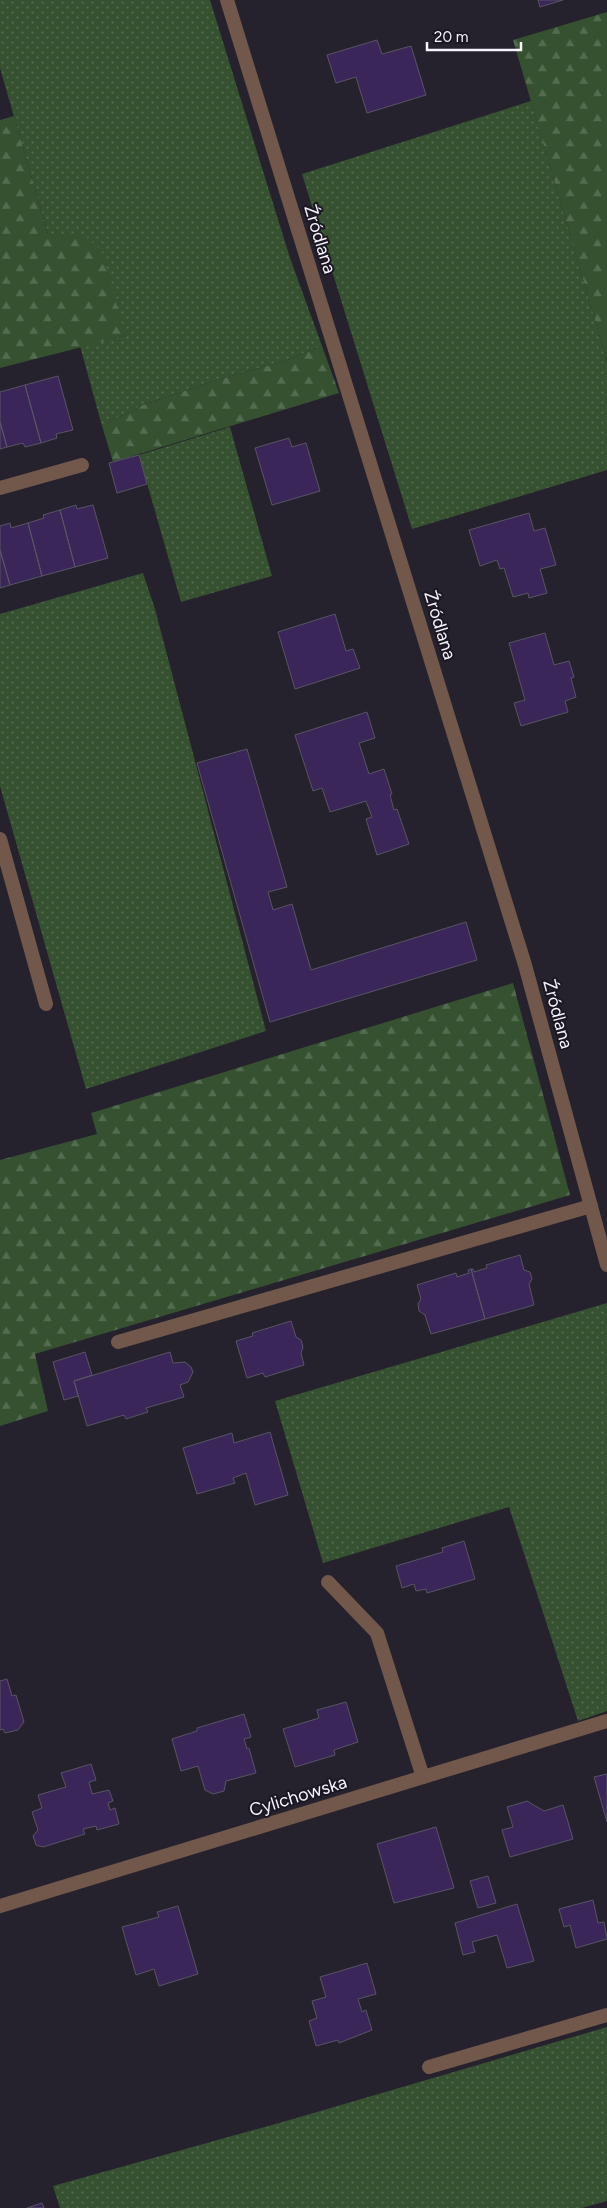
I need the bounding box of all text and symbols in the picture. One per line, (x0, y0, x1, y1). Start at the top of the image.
scale bar (427, 20, 521, 52)
text: 20 m (434, 28, 468, 46)
street label: Źródlana (299, 202, 341, 276)
street label: Źródlana (419, 588, 461, 662)
street label: Źródlana (538, 977, 578, 1051)
street label: Cylichowska (247, 1771, 349, 1821)

